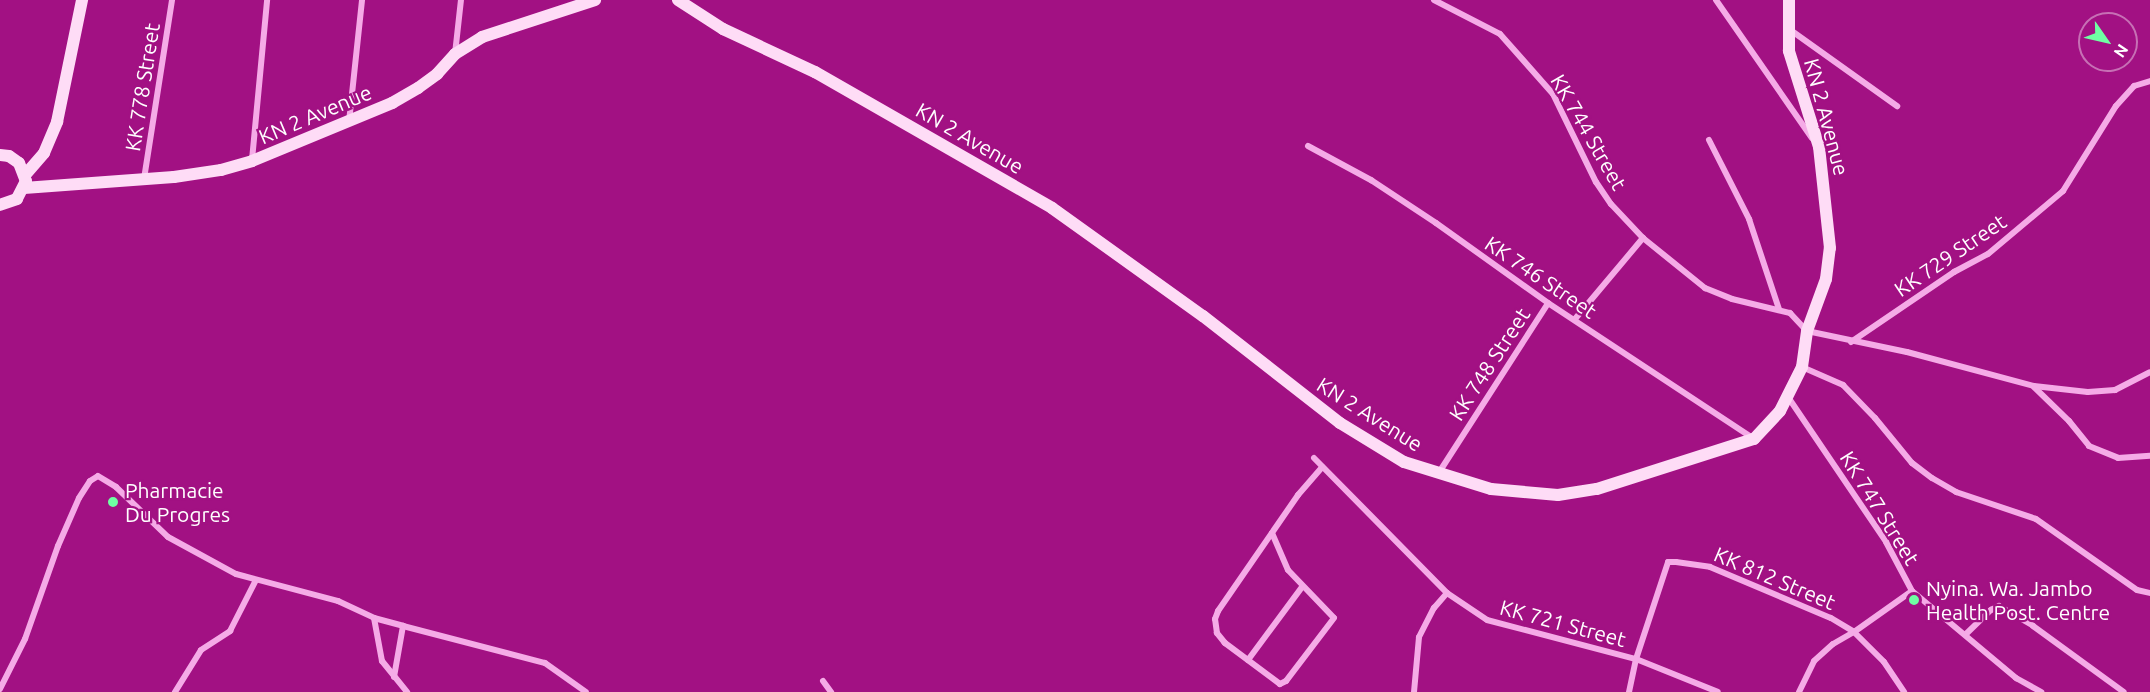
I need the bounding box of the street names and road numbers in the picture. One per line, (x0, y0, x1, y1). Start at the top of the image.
street label: KK 778 Street (119, 21, 165, 153)
street label: KN 2 Avenue (1799, 56, 1855, 178)
street label: KK 744 Street (1546, 70, 1632, 194)
street label: KN 2 Avenue (255, 79, 375, 149)
street label: KN 2 Avenue (912, 97, 1028, 179)
street label: KK 729 Street (1889, 208, 2011, 302)
street label: KK 746 Street (1480, 230, 1602, 324)
street label: KK 748 Street (1443, 303, 1535, 425)
street label: KN 2 Avenue (1312, 372, 1428, 456)
street label: KK 747 Street (1835, 446, 1925, 570)
street label: KK 812 Street (1711, 541, 1839, 615)
street label: KK 721 Street (1497, 594, 1629, 652)

